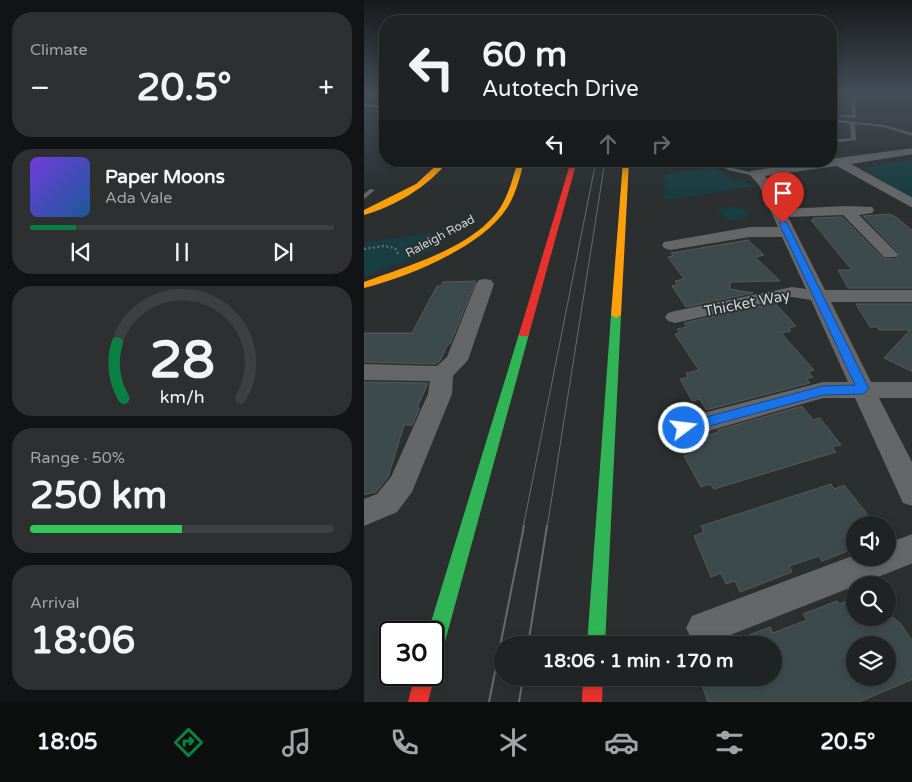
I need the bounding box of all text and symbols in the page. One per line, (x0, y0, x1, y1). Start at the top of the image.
text: 60 m (482, 34, 567, 76)
icon: left (399, 35, 464, 100)
text: Climate (30, 40, 88, 60)
text: 20.5° (137, 65, 232, 111)
text: − (30, 71, 50, 105)
text: + (318, 71, 334, 105)
text: Autotech Drive (482, 76, 639, 102)
icon: left (541, 130, 569, 158)
icon: ahead (594, 130, 622, 158)
icon: right (647, 130, 675, 158)
text: Paper Moons (105, 166, 225, 188)
pin (762, 172, 804, 223)
icon: arrive (769, 179, 797, 207)
text: Ada Vale (105, 188, 172, 208)
street label: Raleigh Road (403, 212, 477, 260)
icon: previous (67, 238, 95, 266)
icon: pause (168, 238, 196, 266)
icon: next (269, 238, 297, 266)
street label: Thicket Way (703, 286, 791, 320)
text: 28 (149, 329, 215, 392)
text: km/h (160, 387, 204, 408)
position arrow (657, 401, 709, 453)
text: Range · 50% (30, 448, 125, 468)
text: 250 km (30, 473, 167, 519)
map controls (846, 516, 896, 686)
button: sound (846, 516, 896, 566)
button: search (846, 576, 896, 626)
text: Arrival (30, 593, 79, 613)
text: 18:06 (30, 618, 135, 664)
speed limit sign: 30 (379, 621, 444, 686)
button: layers (846, 636, 896, 686)
text: 18:06 · 1 min · 170 m (542, 650, 734, 672)
icon: directions (171, 725, 206, 760)
icon: music (279, 725, 314, 760)
icon: phone (387, 725, 422, 760)
icon: climate (496, 725, 531, 760)
icon: car (604, 725, 639, 760)
icon: filters (712, 725, 747, 760)
text: 18:05 (37, 729, 98, 755)
text: 20.5° (820, 729, 875, 755)

